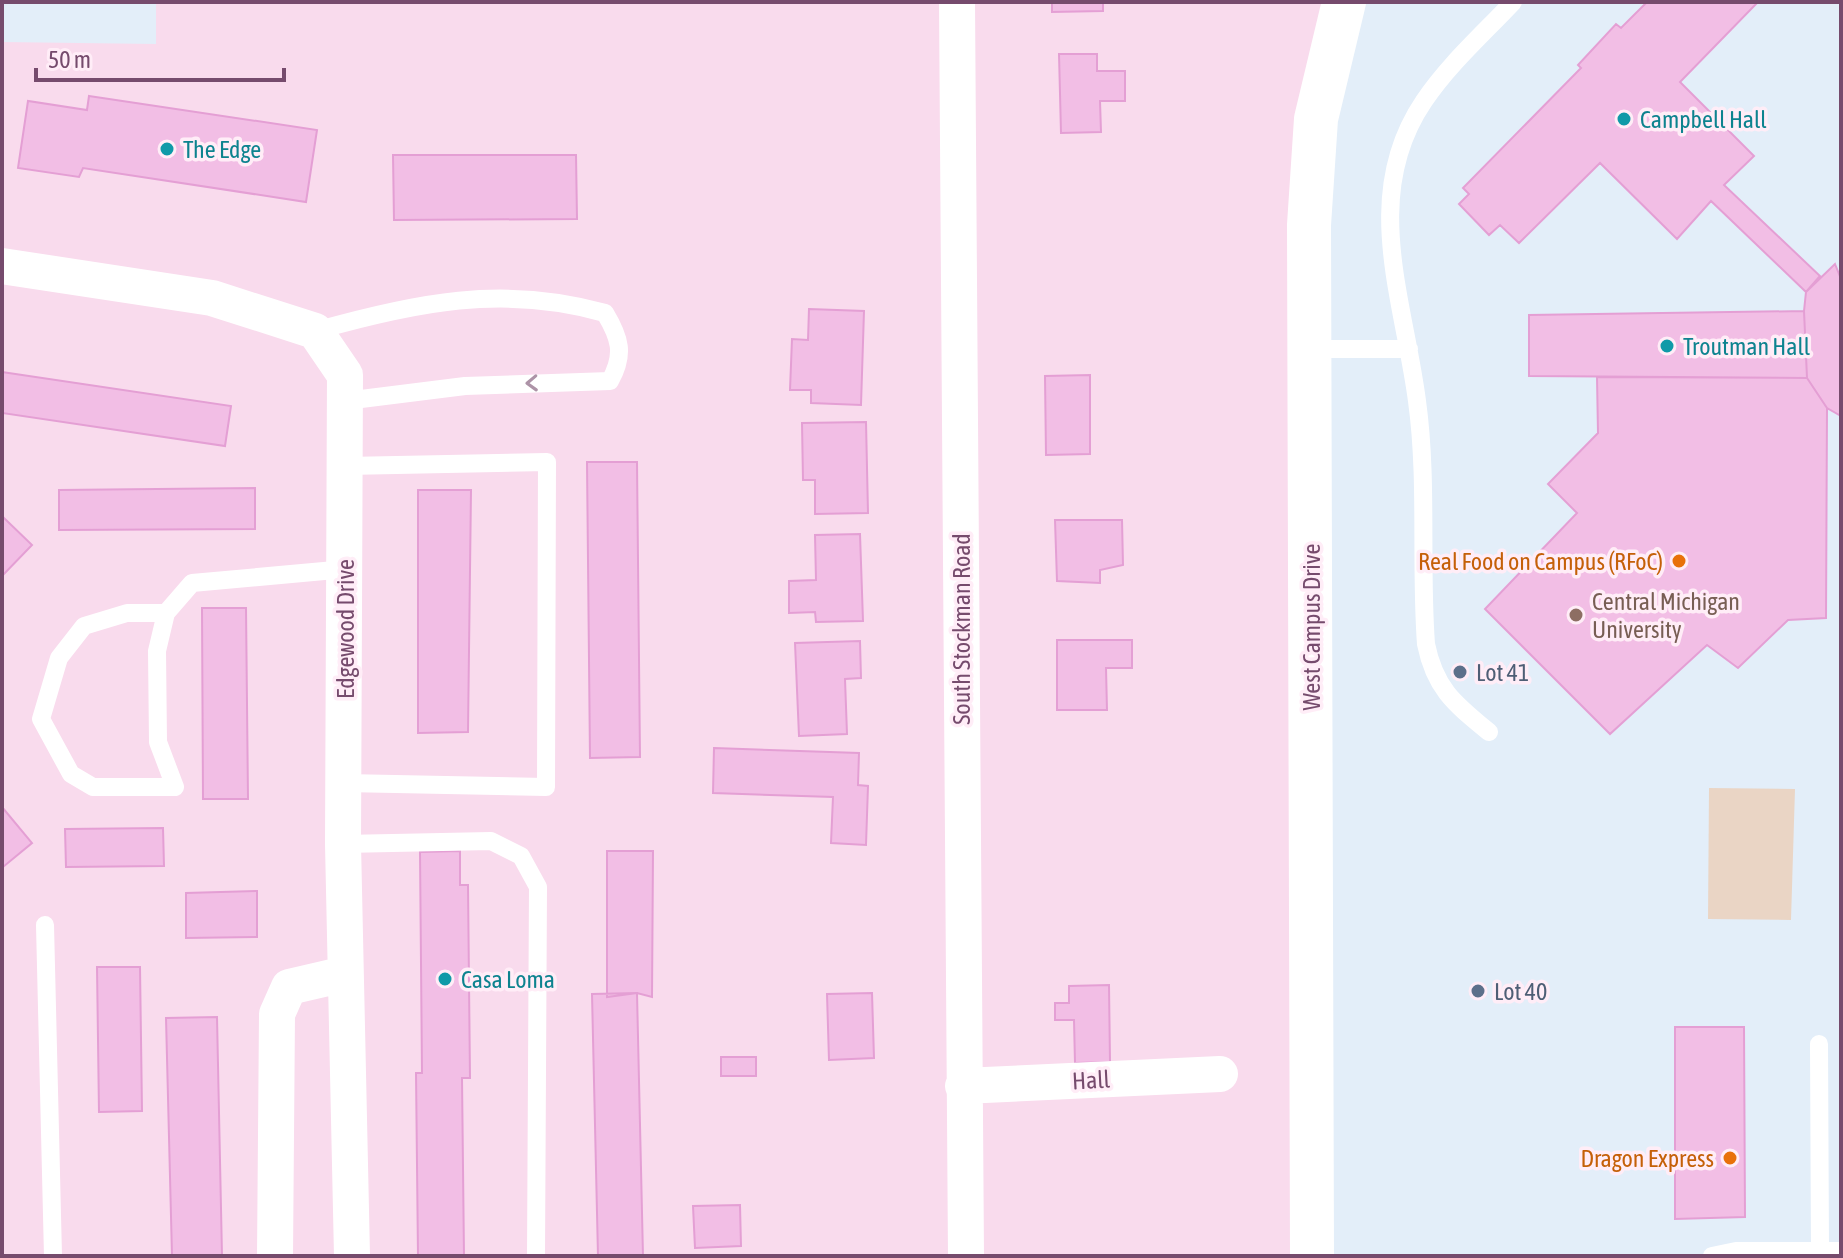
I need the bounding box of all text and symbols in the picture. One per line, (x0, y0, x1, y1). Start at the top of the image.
scale bar (36, 32, 284, 82)
text: 50 m (48, 46, 91, 73)
place label: Campbell Hall (1640, 106, 1767, 133)
marker: Campbell Hall (1615, 110, 1633, 128)
place label: The Edge (183, 136, 261, 163)
marker: The Edge (158, 140, 176, 158)
place label: Troutman Hall (1683, 333, 1811, 360)
marker: Troutman Hall (1658, 337, 1676, 355)
one-way arrow (525, 375, 538, 392)
street label: South Stockman Road (948, 533, 975, 725)
street label: West Campus Drive (1298, 544, 1325, 710)
place label: Real Food on Campus (RFoC) (1418, 548, 1663, 575)
marker: Real Food on Campus (RFoC) (1670, 552, 1688, 570)
street label: Edgewood Drive (332, 559, 359, 699)
place label: Central Michigan University (1592, 588, 1740, 643)
marker: Central Michigan University (1567, 606, 1585, 624)
place label: Lot 41 (1476, 659, 1529, 686)
marker: Lot 41 (1451, 663, 1469, 681)
place label: Casa Loma (461, 966, 555, 993)
marker: Casa Loma (436, 970, 454, 988)
place label: Lot 40 (1494, 978, 1547, 1005)
marker: Lot 40 (1469, 982, 1487, 1000)
street label: Hall (1071, 1065, 1111, 1094)
place label: Dragon Express (1581, 1145, 1714, 1172)
marker: Dragon Express (1721, 1149, 1739, 1167)

